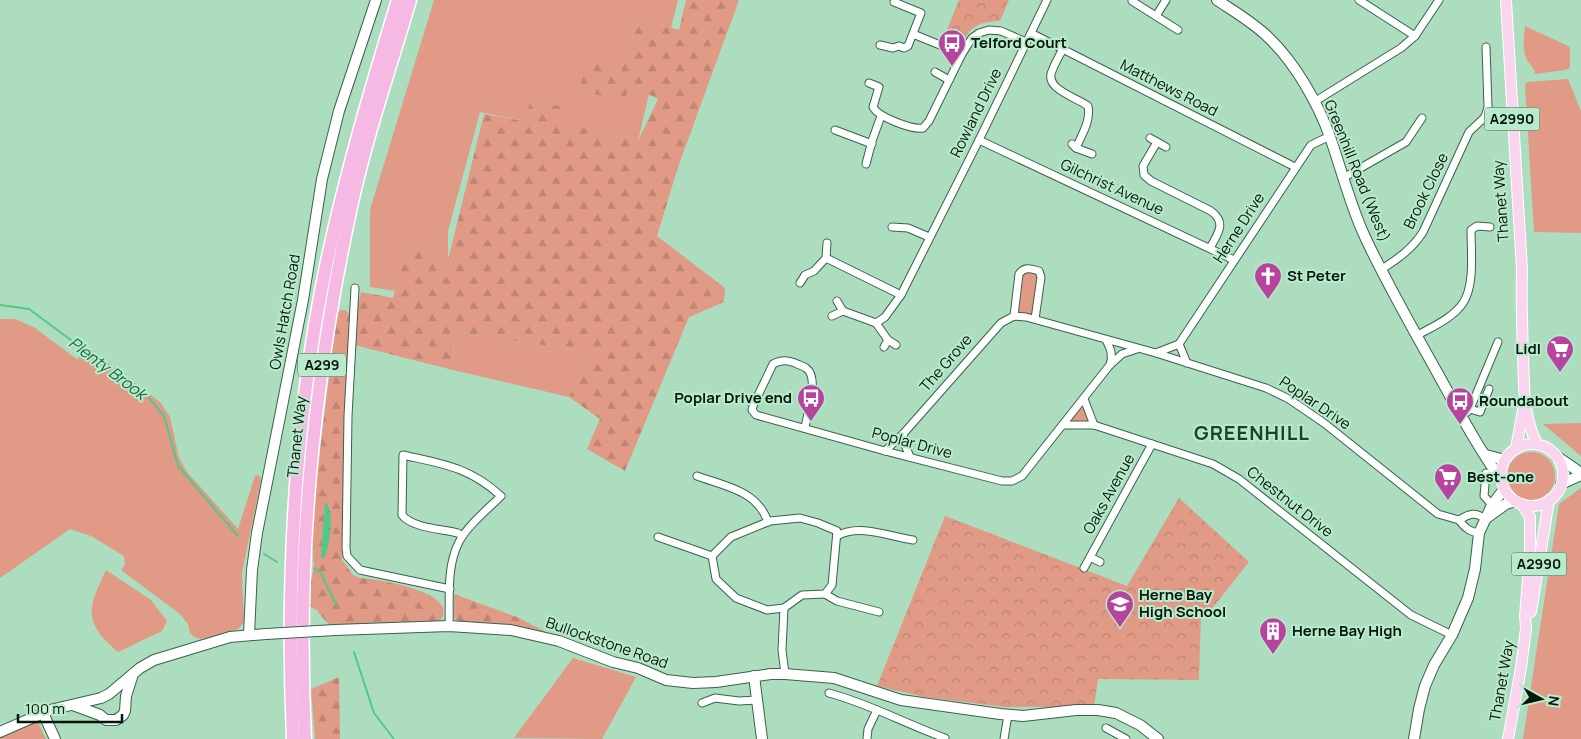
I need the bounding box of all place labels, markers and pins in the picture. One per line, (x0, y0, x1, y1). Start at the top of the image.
bus stop icon: Telford Court (937, 28, 967, 67)
place label: Telford Court (971, 32, 1067, 53)
church icon: St Peter (1253, 261, 1283, 300)
place label: St Peter (1287, 265, 1346, 286)
supermarket icon: Lidl (1545, 334, 1575, 373)
place label: Lidl (1515, 338, 1541, 359)
bus stop icon: Poplar Drive end (796, 383, 826, 422)
bus stop icon: Roundabout (1445, 386, 1475, 425)
place label: Poplar Drive end (674, 387, 792, 408)
place label: Roundabout (1479, 390, 1569, 411)
supermarket icon: Best-one (1433, 462, 1463, 501)
place label: Best-one (1467, 466, 1534, 487)
place label: Herne Bay High School (1139, 584, 1226, 622)
school or university icon: Herne Bay High School (1105, 589, 1135, 628)
building icon: Herne Bay High (1258, 616, 1288, 655)
place label: Herne Bay High (1292, 620, 1402, 641)

